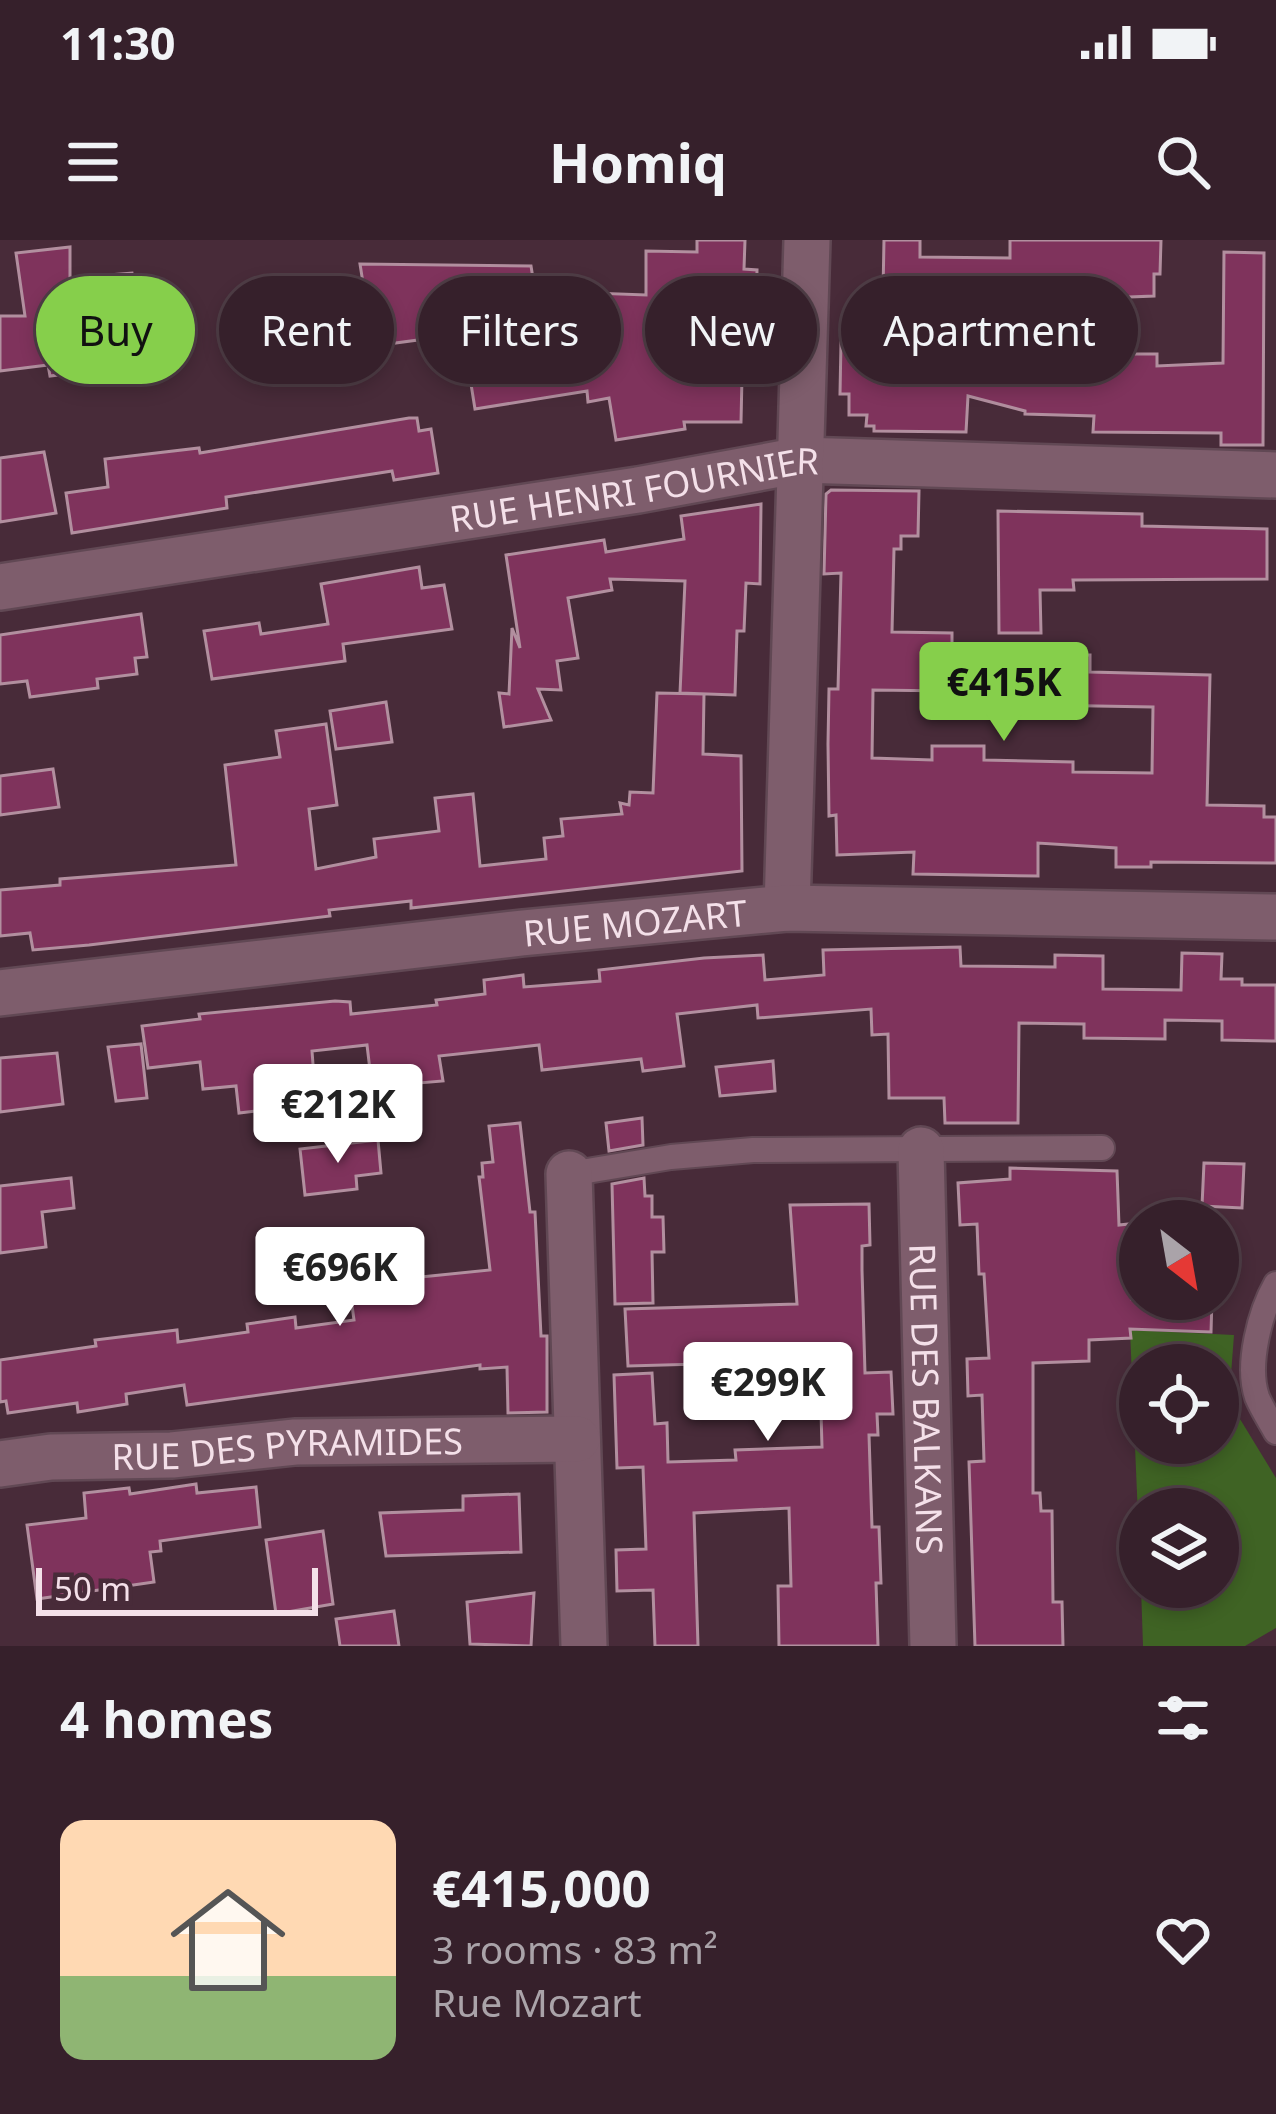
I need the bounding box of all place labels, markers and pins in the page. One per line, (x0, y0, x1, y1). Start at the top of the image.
pin: €415K (920, 642, 1088, 744)
pin: €212K (254, 1064, 422, 1166)
pin: €696K (256, 1227, 424, 1329)
pin: €299K (684, 1342, 852, 1444)

